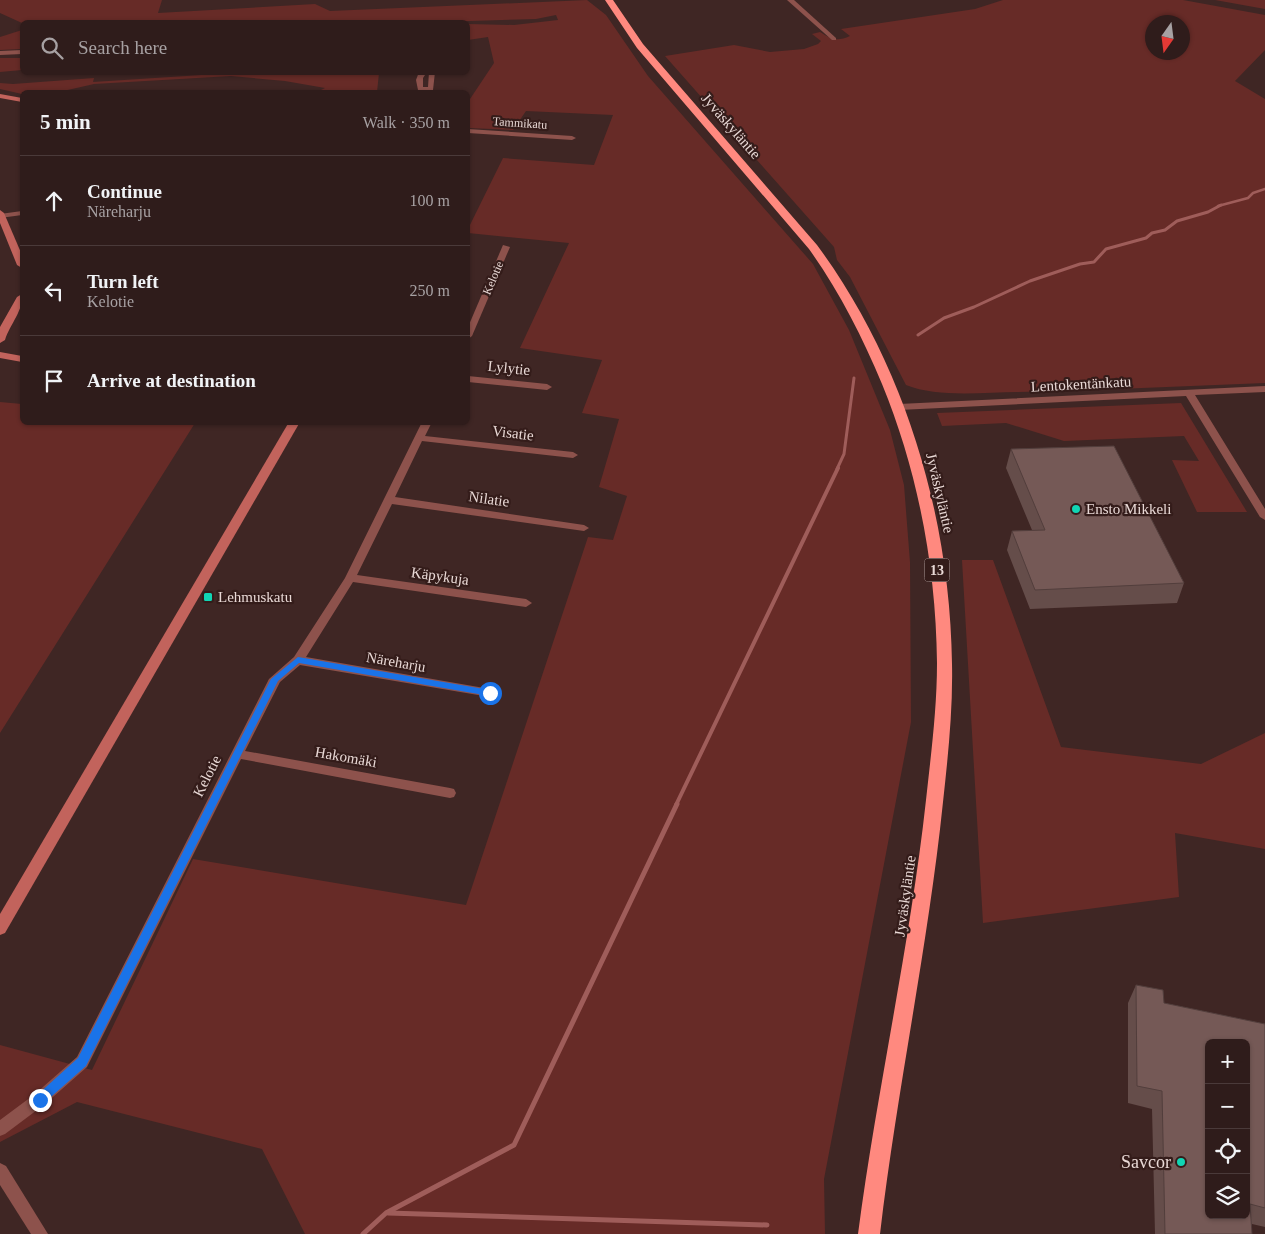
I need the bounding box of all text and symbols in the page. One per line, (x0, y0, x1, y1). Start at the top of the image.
north arrow (1145, 15, 1190, 60)
search box (20, 20, 470, 75)
icon: search (38, 34, 66, 62)
text: Search here (78, 37, 167, 58)
street label: Jyväskyläntie (698, 90, 764, 162)
text: 5 min (40, 110, 91, 134)
text: Walk · 350 m (363, 114, 450, 131)
street label: Tammikatu (492, 114, 548, 132)
text: Continue (87, 181, 162, 202)
icon: ahead (40, 187, 68, 215)
text: 100 m (410, 192, 450, 209)
text: Näreharju (87, 203, 151, 220)
street label: Kelotie (480, 259, 506, 297)
text: Turn left (87, 271, 159, 292)
icon: left (40, 277, 68, 305)
text: 250 m (410, 282, 450, 299)
text: Kelotie (87, 293, 134, 310)
street label: Lylytie (487, 358, 531, 378)
icon: arrive (40, 367, 68, 395)
text: Arrive at destination (87, 370, 256, 391)
street label: Lentokentänkatu (1030, 373, 1132, 395)
street label: Visatie (491, 423, 535, 444)
street label: Jyväskyläntie (923, 451, 957, 535)
street label: Nilatie (468, 488, 511, 510)
place label: Ensto Mikkeli (1086, 501, 1171, 517)
marker: Ensto Mikkeli (1070, 503, 1082, 515)
road number: 13 (924, 558, 950, 582)
street label: Käpykuja (410, 564, 470, 588)
place label: Lehmuskatu (218, 589, 293, 605)
marker: Lehmuskatu (202, 591, 214, 603)
street label: Näreharju (365, 649, 427, 675)
route start (479, 682, 502, 705)
street label: Hakomäki (314, 744, 378, 770)
street label: Kelotie (190, 752, 224, 799)
street label: Jyväskyläntie (891, 854, 919, 938)
map controls (1205, 1039, 1250, 1219)
button: + (1205, 1039, 1250, 1084)
button: − (1205, 1084, 1250, 1129)
route end (29, 1089, 52, 1112)
button: locate (1205, 1129, 1250, 1174)
place label: Savcor (1121, 1152, 1171, 1172)
marker: Savcor (1175, 1156, 1187, 1168)
button: layers (1205, 1174, 1250, 1219)

